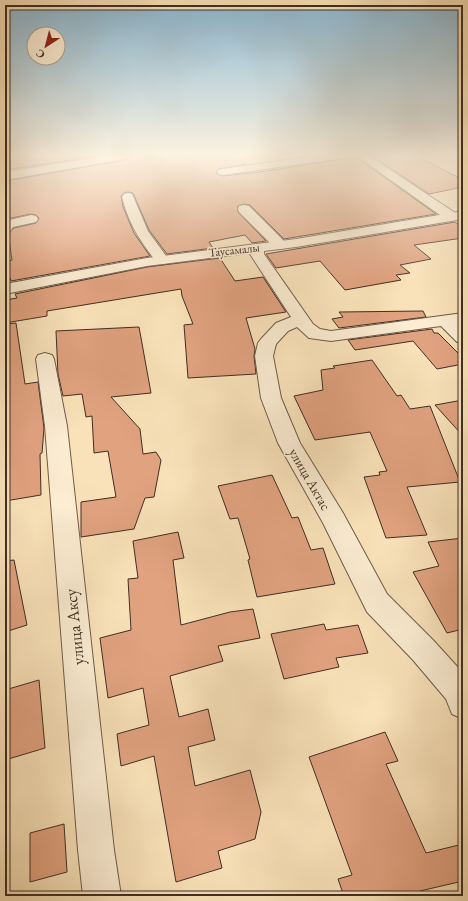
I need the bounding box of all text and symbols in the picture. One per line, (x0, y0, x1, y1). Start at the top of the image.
north arrow (26, 26, 66, 66)
text: С (33, 46, 47, 62)
street label: Таусамалы (208, 239, 261, 261)
street label: улица Актас (285, 445, 335, 514)
street label: улица Аксу (59, 587, 89, 666)

